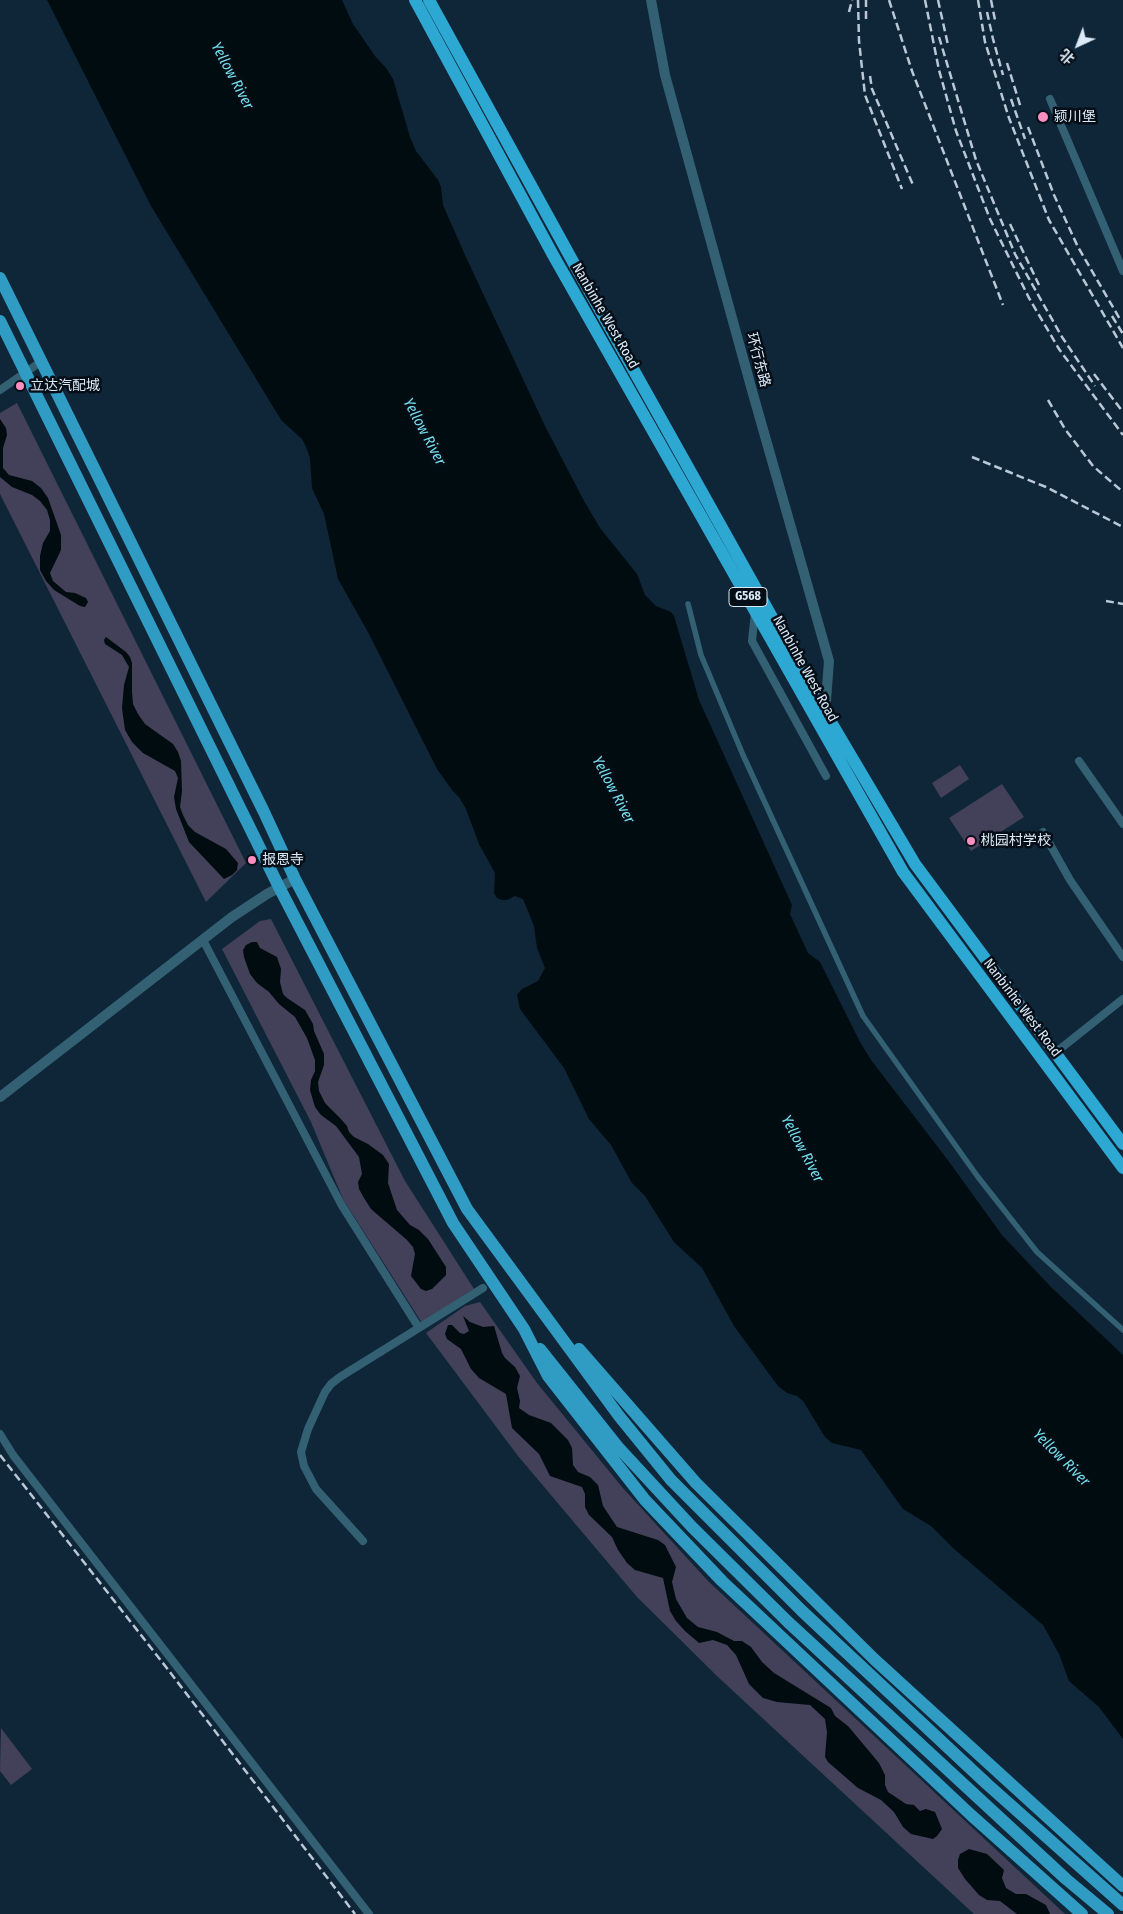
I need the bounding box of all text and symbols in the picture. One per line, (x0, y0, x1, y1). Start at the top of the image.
north arrow (1053, 20, 1103, 70)
water label: Yellow River (207, 39, 257, 113)
text: 北 (1057, 45, 1078, 67)
place label: 颍川堡 (1054, 109, 1096, 125)
marker: 颍川堡 (1036, 110, 1050, 124)
street label: Nanbinhe West Road (568, 260, 642, 372)
street label: 环行东路 (743, 331, 773, 389)
place label: 立达汽配城 (30, 378, 100, 394)
marker: 立达汽配城 (14, 380, 26, 392)
water label: Yellow River (399, 395, 449, 469)
road number: G568 (729, 588, 767, 606)
street label: Nanbinhe West Road (769, 613, 841, 725)
water label: Yellow River (588, 753, 638, 827)
place label: 桃园村学校 (981, 833, 1051, 849)
marker: 桃园村学校 (965, 835, 977, 847)
place label: 报恩寺 (262, 852, 304, 868)
marker: 报恩寺 (246, 854, 258, 866)
street label: Nanbinhe West Road (980, 956, 1064, 1060)
water label: Yellow River (777, 1112, 827, 1186)
water label: Yellow River (1029, 1426, 1093, 1490)

